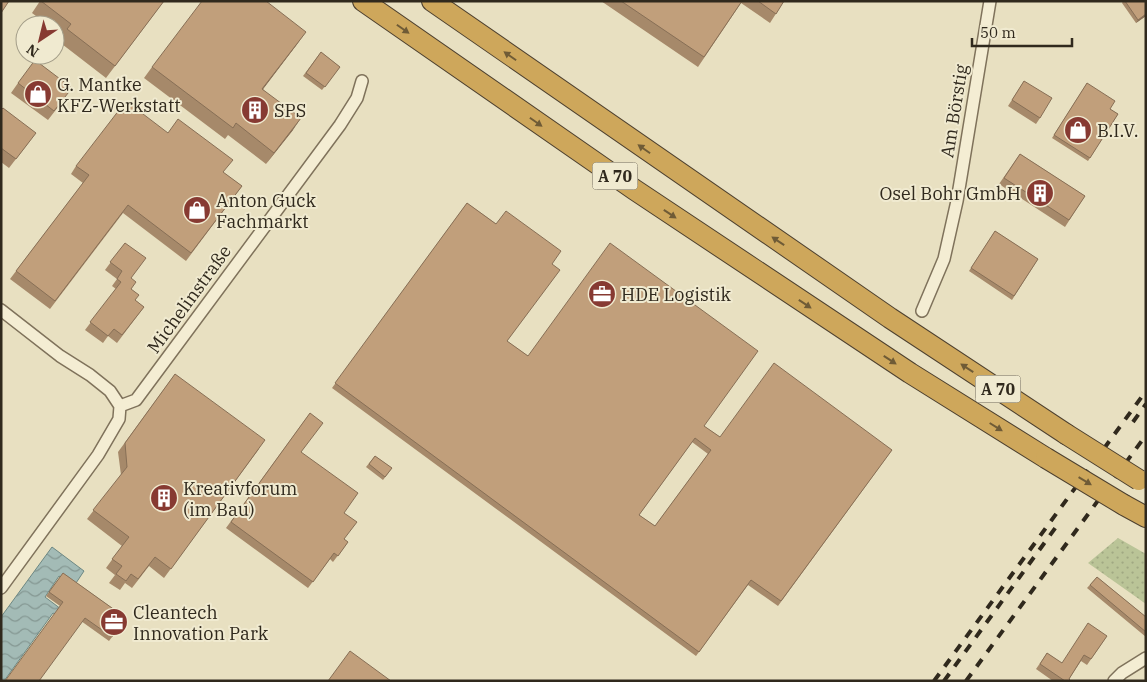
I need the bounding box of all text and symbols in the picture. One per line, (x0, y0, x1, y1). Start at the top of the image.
north arrow (15, 15, 65, 65)
scale bar (972, 15, 1072, 47)
text: 50 m (980, 23, 1016, 42)
one-way arrow (396, 24, 410, 34)
text: N (23, 40, 42, 61)
one-way arrow (504, 51, 517, 61)
street label: Am Börstig (935, 62, 973, 159)
place label: G. Mantke KFZ-Werkstatt (57, 73, 180, 117)
shop icon: G. Mantke KFZ-Werkstatt (23, 79, 53, 109)
building icon: SPS (240, 95, 270, 125)
place label: SPS (274, 99, 306, 122)
shop icon: B.I.V. (1063, 115, 1093, 145)
one-way arrow (529, 117, 543, 127)
place label: B.I.V. (1097, 119, 1139, 142)
one-way arrow (637, 144, 651, 154)
road number: A 70 (592, 162, 638, 190)
building icon: Osel Bohr GmbH (1025, 178, 1055, 208)
place label: Osel Bohr GmbH (879, 182, 1021, 205)
place label: Anton Guck Fachmarkt (216, 189, 316, 233)
shop icon: Anton Guck Fachmarkt (182, 195, 212, 225)
one-way arrow (663, 209, 677, 219)
one-way arrow (771, 236, 784, 246)
street label: Michelinstraße (142, 240, 236, 358)
office icon: HDE Logistik (587, 279, 617, 309)
place label: HDE Logistik (621, 283, 732, 306)
one-way arrow (798, 299, 812, 309)
one-way arrow (883, 355, 897, 365)
one-way arrow (960, 364, 974, 373)
road number: A 70 (976, 376, 1020, 402)
one-way arrow (990, 422, 1003, 432)
place label: Kreativforum (im Bau) (183, 477, 297, 521)
one-way arrow (1078, 477, 1092, 486)
building icon: Kreativforum (im Bau) (149, 483, 179, 513)
place label: Cleantech Innovation Park (133, 601, 269, 645)
office icon: Cleantech Innovation Park (99, 607, 129, 637)

